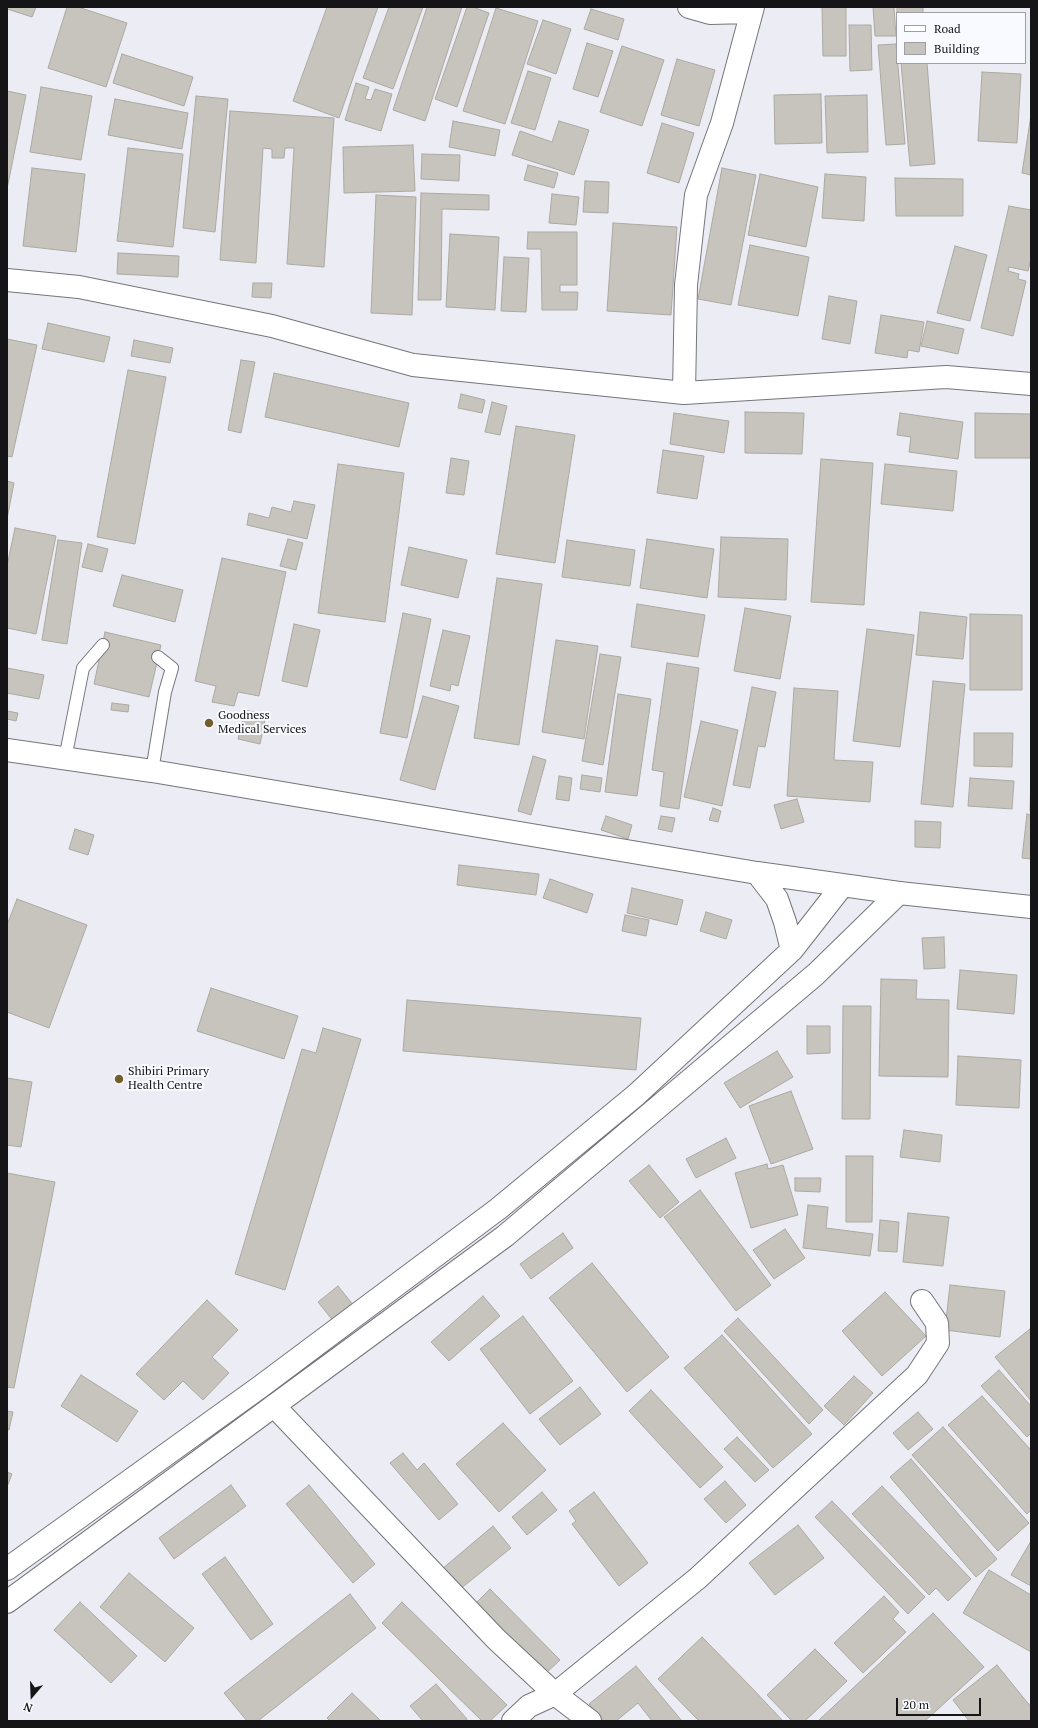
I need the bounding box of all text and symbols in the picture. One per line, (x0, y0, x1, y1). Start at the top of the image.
legend (896, 12, 1026, 64)
text: Road (934, 21, 961, 36)
text: Building (934, 41, 979, 56)
place label: Goodness Medical Services (218, 709, 306, 737)
marker: Goodness Medical Services (203, 717, 215, 729)
place label: Shibiri Primary Health Centre (128, 1065, 209, 1093)
marker: Shibiri Primary Health Centre (113, 1073, 125, 1085)
north arrow (12, 1676, 52, 1716)
scale bar (898, 1690, 983, 1716)
text: 20 m (903, 1697, 929, 1712)
text: N (22, 1699, 34, 1715)

